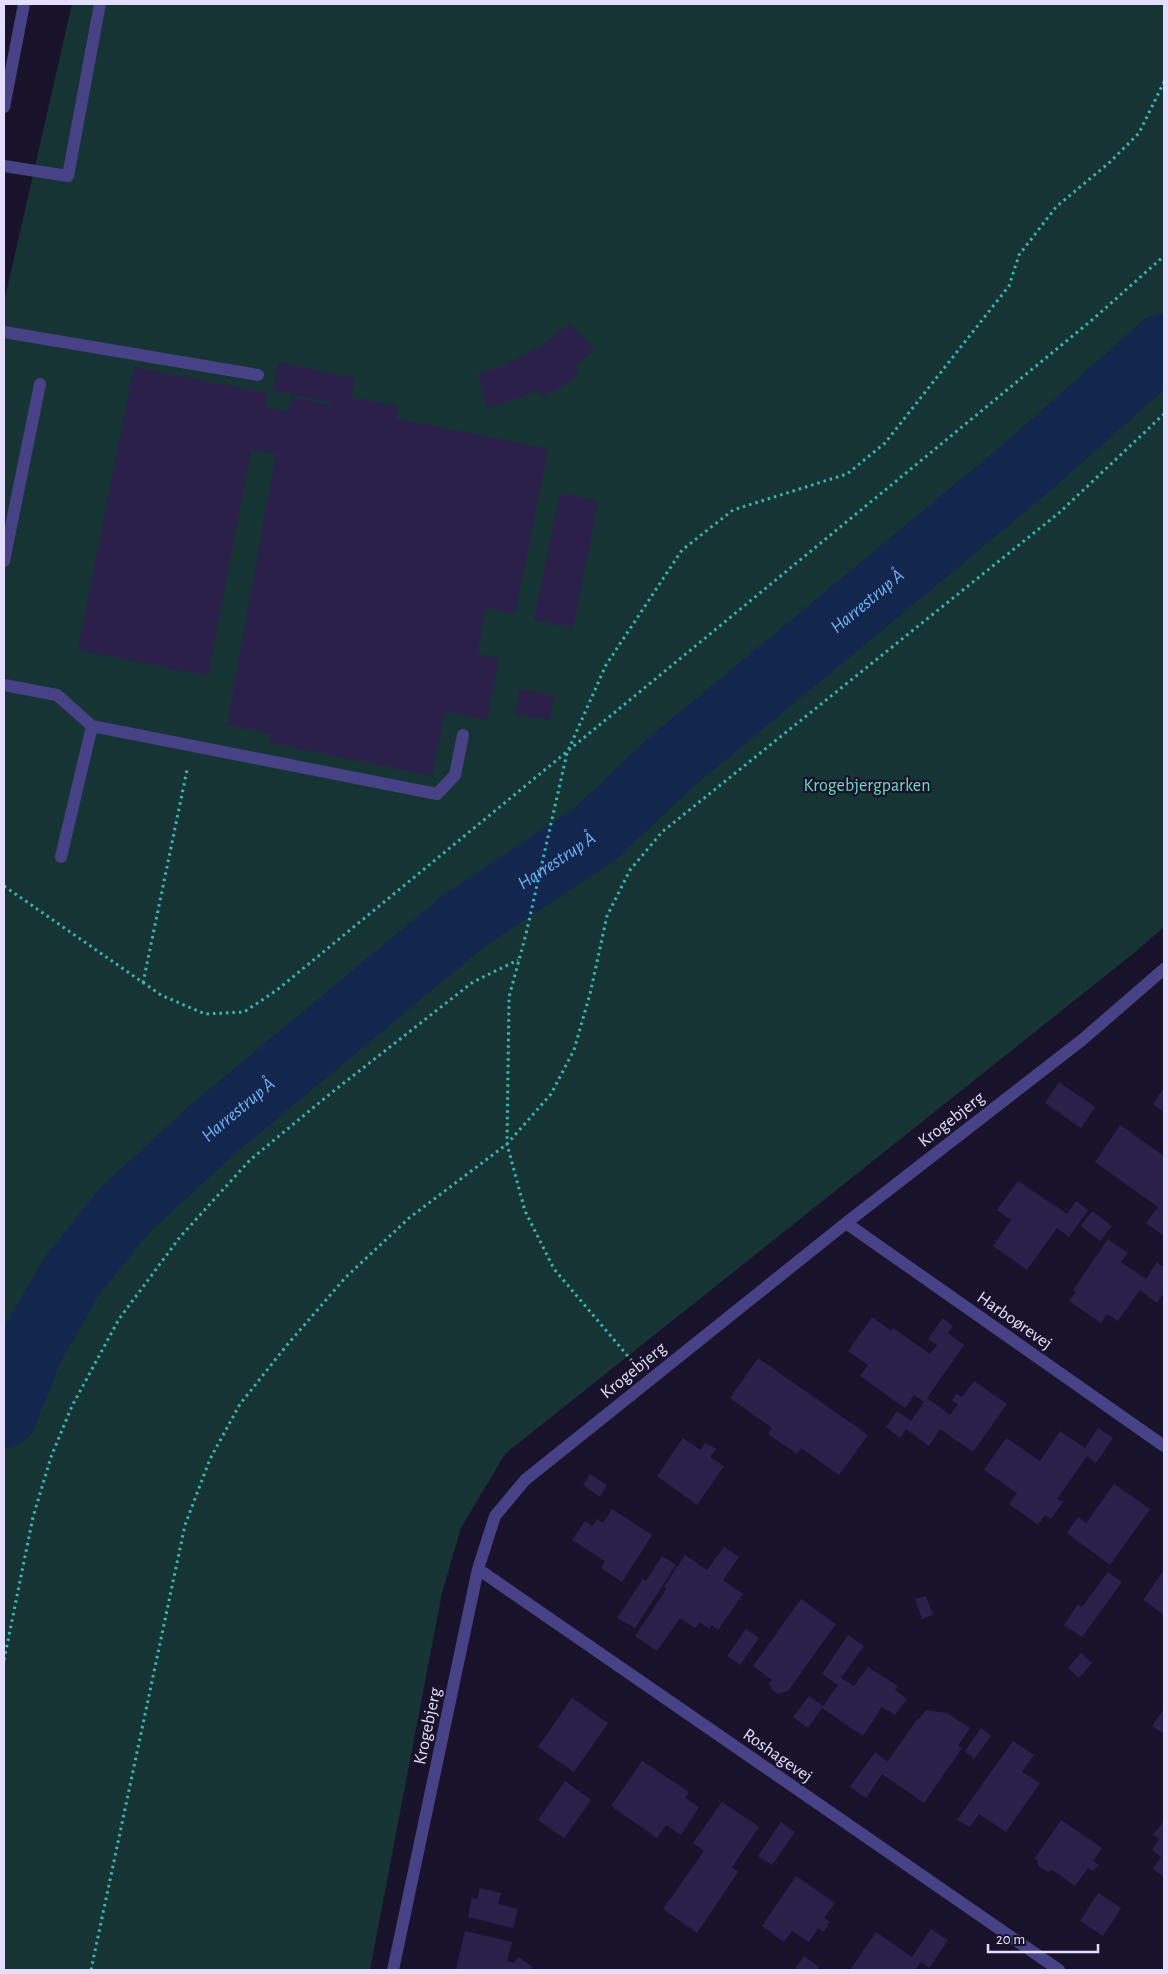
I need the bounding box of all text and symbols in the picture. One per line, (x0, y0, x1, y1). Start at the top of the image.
water label: Harrestrup Å (827, 564, 908, 637)
park label: Krogebjergparken (804, 777, 930, 795)
water label: Harrestrup Å (515, 827, 599, 893)
water label: Harrestrup Å (198, 1073, 279, 1146)
street label: Krogebjerg (915, 1088, 988, 1151)
street label: Harboørevej (974, 1288, 1055, 1353)
street label: Krogebjerg (598, 1339, 670, 1402)
street label: Krogebjerg (411, 1686, 445, 1766)
street label: Roshagevej (739, 1725, 815, 1786)
scale bar (988, 1922, 1098, 1954)
text: 20 m (996, 1932, 1025, 1947)

